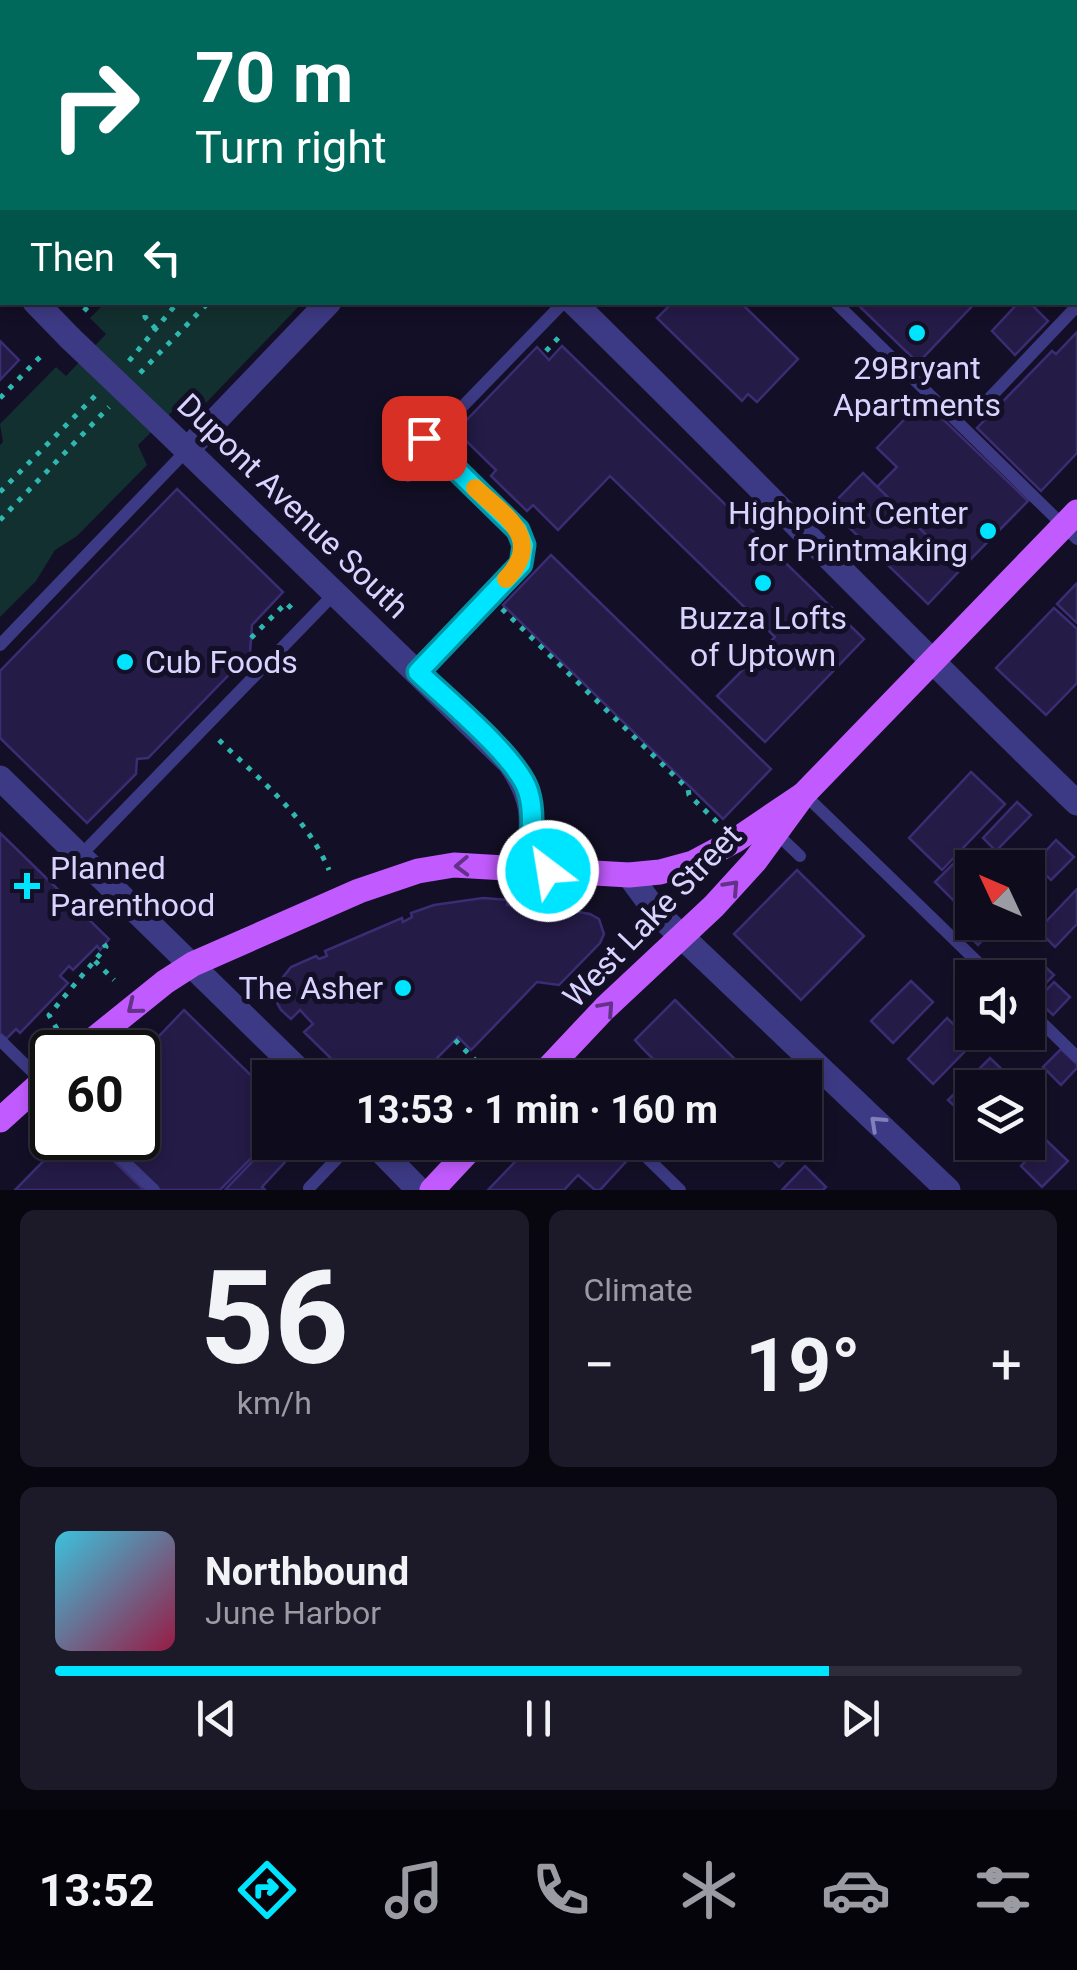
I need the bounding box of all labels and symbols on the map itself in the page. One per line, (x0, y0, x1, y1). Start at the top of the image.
marker: 29Bryant Apartments (906, 322, 928, 344)
place label: 29Bryant Apartments (833, 349, 1001, 424)
street label: Dupont Avenue South (170, 386, 416, 626)
pin (382, 396, 467, 481)
place label: Highpoint Center for Printmaking (728, 494, 968, 569)
marker: Highpoint Center for Printmaking (977, 520, 999, 542)
marker: Buzza Lofts of Uptown (752, 572, 774, 594)
place label: Buzza Lofts of Uptown (679, 599, 847, 674)
place label: Cub Foods (145, 643, 298, 681)
marker: Cub Foods (114, 651, 136, 673)
street label: West Lake Street (555, 817, 749, 1015)
position arrow (496, 819, 600, 923)
place label: Planned Parenthood (50, 849, 215, 924)
north arrow (955, 850, 1045, 940)
one-way arrow (454, 855, 470, 876)
marker: Planned Parenthood (14, 873, 40, 899)
one-way arrow (720, 880, 738, 898)
place label: The Asher (239, 969, 383, 1007)
marker: The Asher (392, 977, 414, 999)
one-way arrow (128, 995, 146, 1013)
one-way arrow (595, 1001, 613, 1020)
speed limit sign: 60 (30, 1030, 160, 1160)
one-way arrow (871, 1117, 889, 1135)

